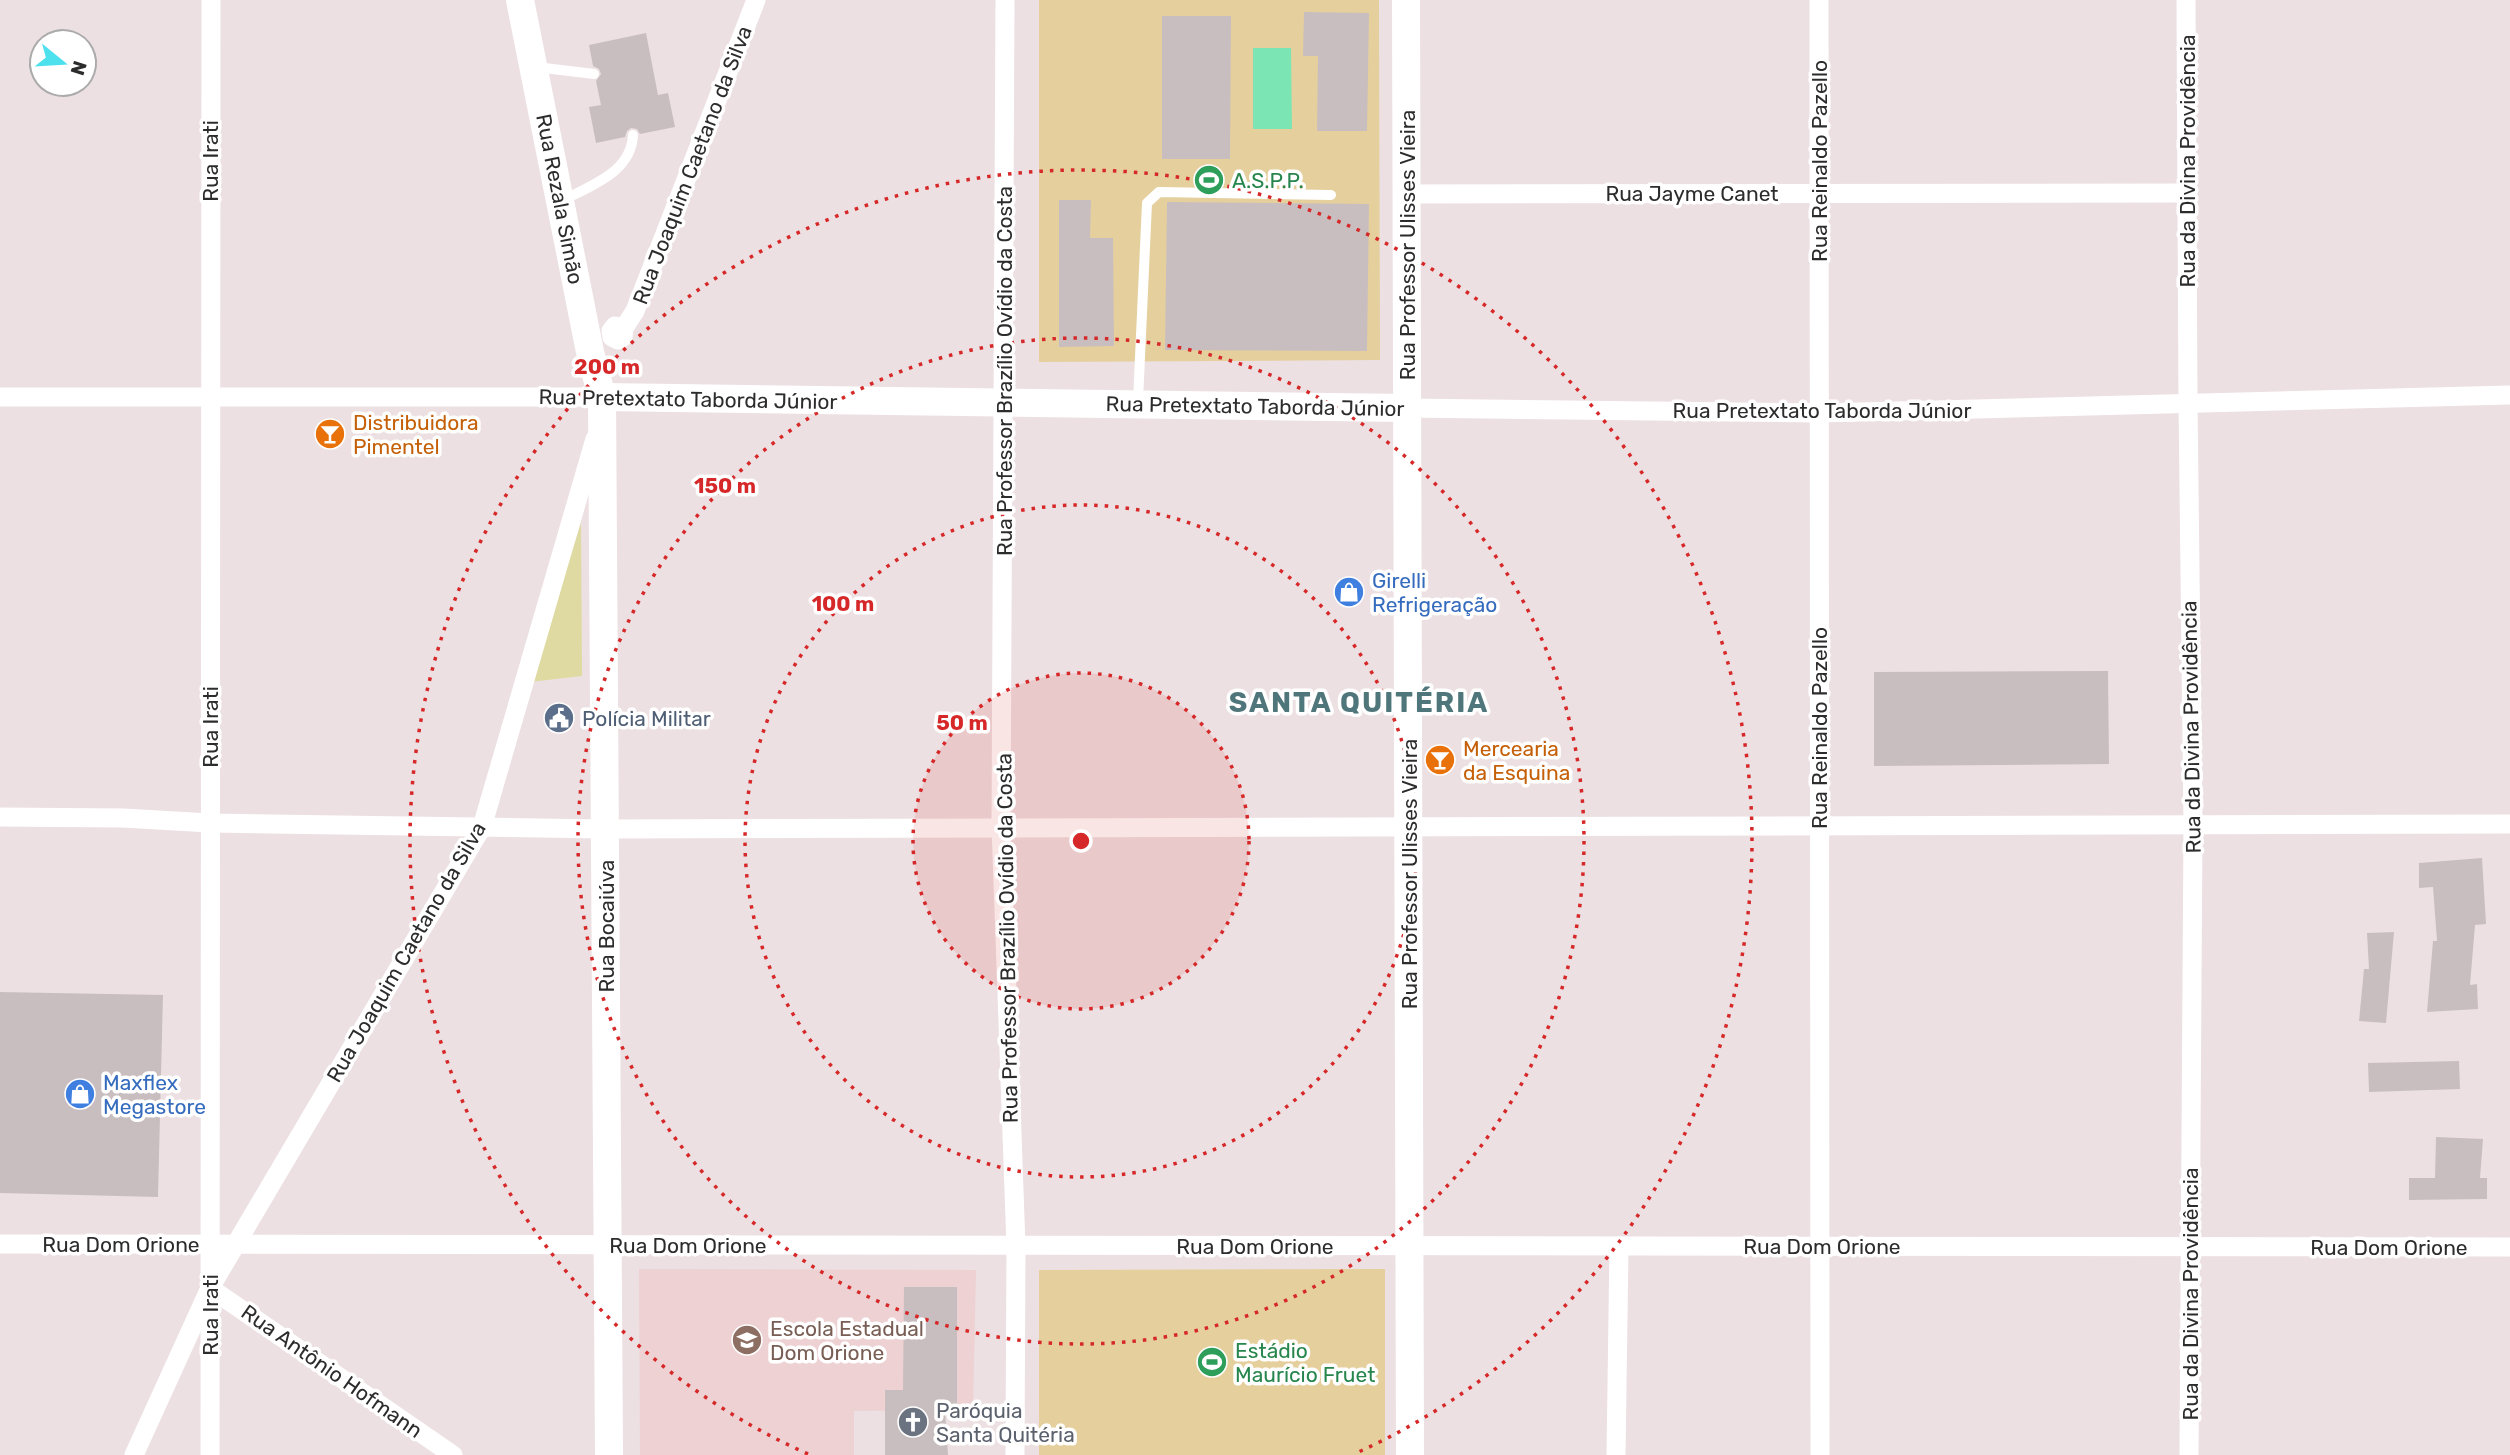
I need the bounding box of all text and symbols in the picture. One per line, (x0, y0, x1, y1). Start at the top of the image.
street label: Rua Joaquim Caetano da Silva (627, 22, 757, 308)
north arrow (28, 28, 98, 98)
street label: Rua da Divina Providência (2175, 35, 2200, 287)
text: N (66, 58, 92, 78)
street label: Rua Reinaldo Pazello (1807, 60, 1832, 262)
street label: Rua Professor Ulisses Vieira (1395, 110, 1420, 380)
street label: Rua Rezala Simão (531, 112, 589, 286)
street label: Rua Irati (198, 120, 223, 202)
sports icon: A.S.P.P. (1192, 163, 1226, 197)
place label: A.S.P.P. (1232, 168, 1304, 193)
street label: Rua Jayme Canet (1605, 181, 1779, 206)
street label: Rua Professor Brazílio Ovídio da Costa (992, 186, 1017, 556)
text: 200 m (574, 354, 640, 379)
street label: Rua Pretextato Taborda Júnior (538, 384, 838, 414)
street label: Rua Pretextato Taborda Júnior (1105, 391, 1405, 421)
street label: Rua Pretextato Taborda Júnior (1673, 398, 1971, 423)
place label: Distribuidora Pimentel (353, 410, 479, 459)
bar icon: Distribuidora Pimentel (313, 417, 347, 451)
text: 150 m (694, 473, 756, 498)
place label: Girelli Refrigeração (1372, 568, 1497, 617)
shop icon: Girelli Refrigeração (1332, 575, 1366, 609)
text: 100 m (812, 591, 874, 616)
street label: Rua da Divina Providência (2176, 600, 2206, 854)
street label: Rua Reinaldo Pazello (1807, 627, 1832, 829)
street label: Rua Irati (198, 686, 223, 768)
district label: SANTA QUITÉRIA (1229, 686, 1489, 719)
public building icon: Polícia Militar (542, 701, 576, 735)
place label: Polícia Militar (582, 706, 711, 731)
text: 50 m (936, 710, 988, 735)
place label: Mercearia da Esquina (1463, 736, 1570, 785)
street label: Rua Professor Ulisses Vieira (1397, 739, 1422, 1009)
bar icon: Mercearia da Esquina (1423, 743, 1457, 777)
street label: Rua Professor Brazílio Ovídio da Costa (991, 753, 1023, 1123)
street label: Rua Joaquim Caetano da Silva (321, 817, 491, 1087)
centre of rings (1069, 829, 1093, 853)
street label: Rua Bocaiúva (594, 860, 619, 992)
place label: Maxflex Megastore (103, 1070, 206, 1119)
shop icon: Maxflex Megastore (63, 1077, 97, 1111)
street label: Rua da Divina Providência (2178, 1168, 2203, 1420)
street label: Rua Dom Orione (42, 1232, 200, 1257)
street label: Rua Dom Orione (609, 1233, 767, 1258)
street label: Rua Dom Orione (1176, 1234, 1334, 1259)
street label: Rua Dom Orione (1743, 1234, 1901, 1259)
street label: Rua Dom Orione (2310, 1235, 2468, 1260)
street label: Rua Irati (198, 1274, 223, 1356)
street label: Rua Antônio Hofmann (237, 1299, 427, 1443)
place label: Escola Estadual Dom Orione (770, 1316, 924, 1365)
school or university icon: Escola Estadual Dom Orione (730, 1323, 764, 1357)
place label: Estádio Maurício Fruet (1235, 1338, 1375, 1387)
sports icon: Estádio Maurício Fruet (1195, 1345, 1229, 1379)
place label: Paróquia Santa Quitéria (936, 1398, 1075, 1447)
church icon: Paróquia Santa Quitéria (896, 1405, 930, 1439)

